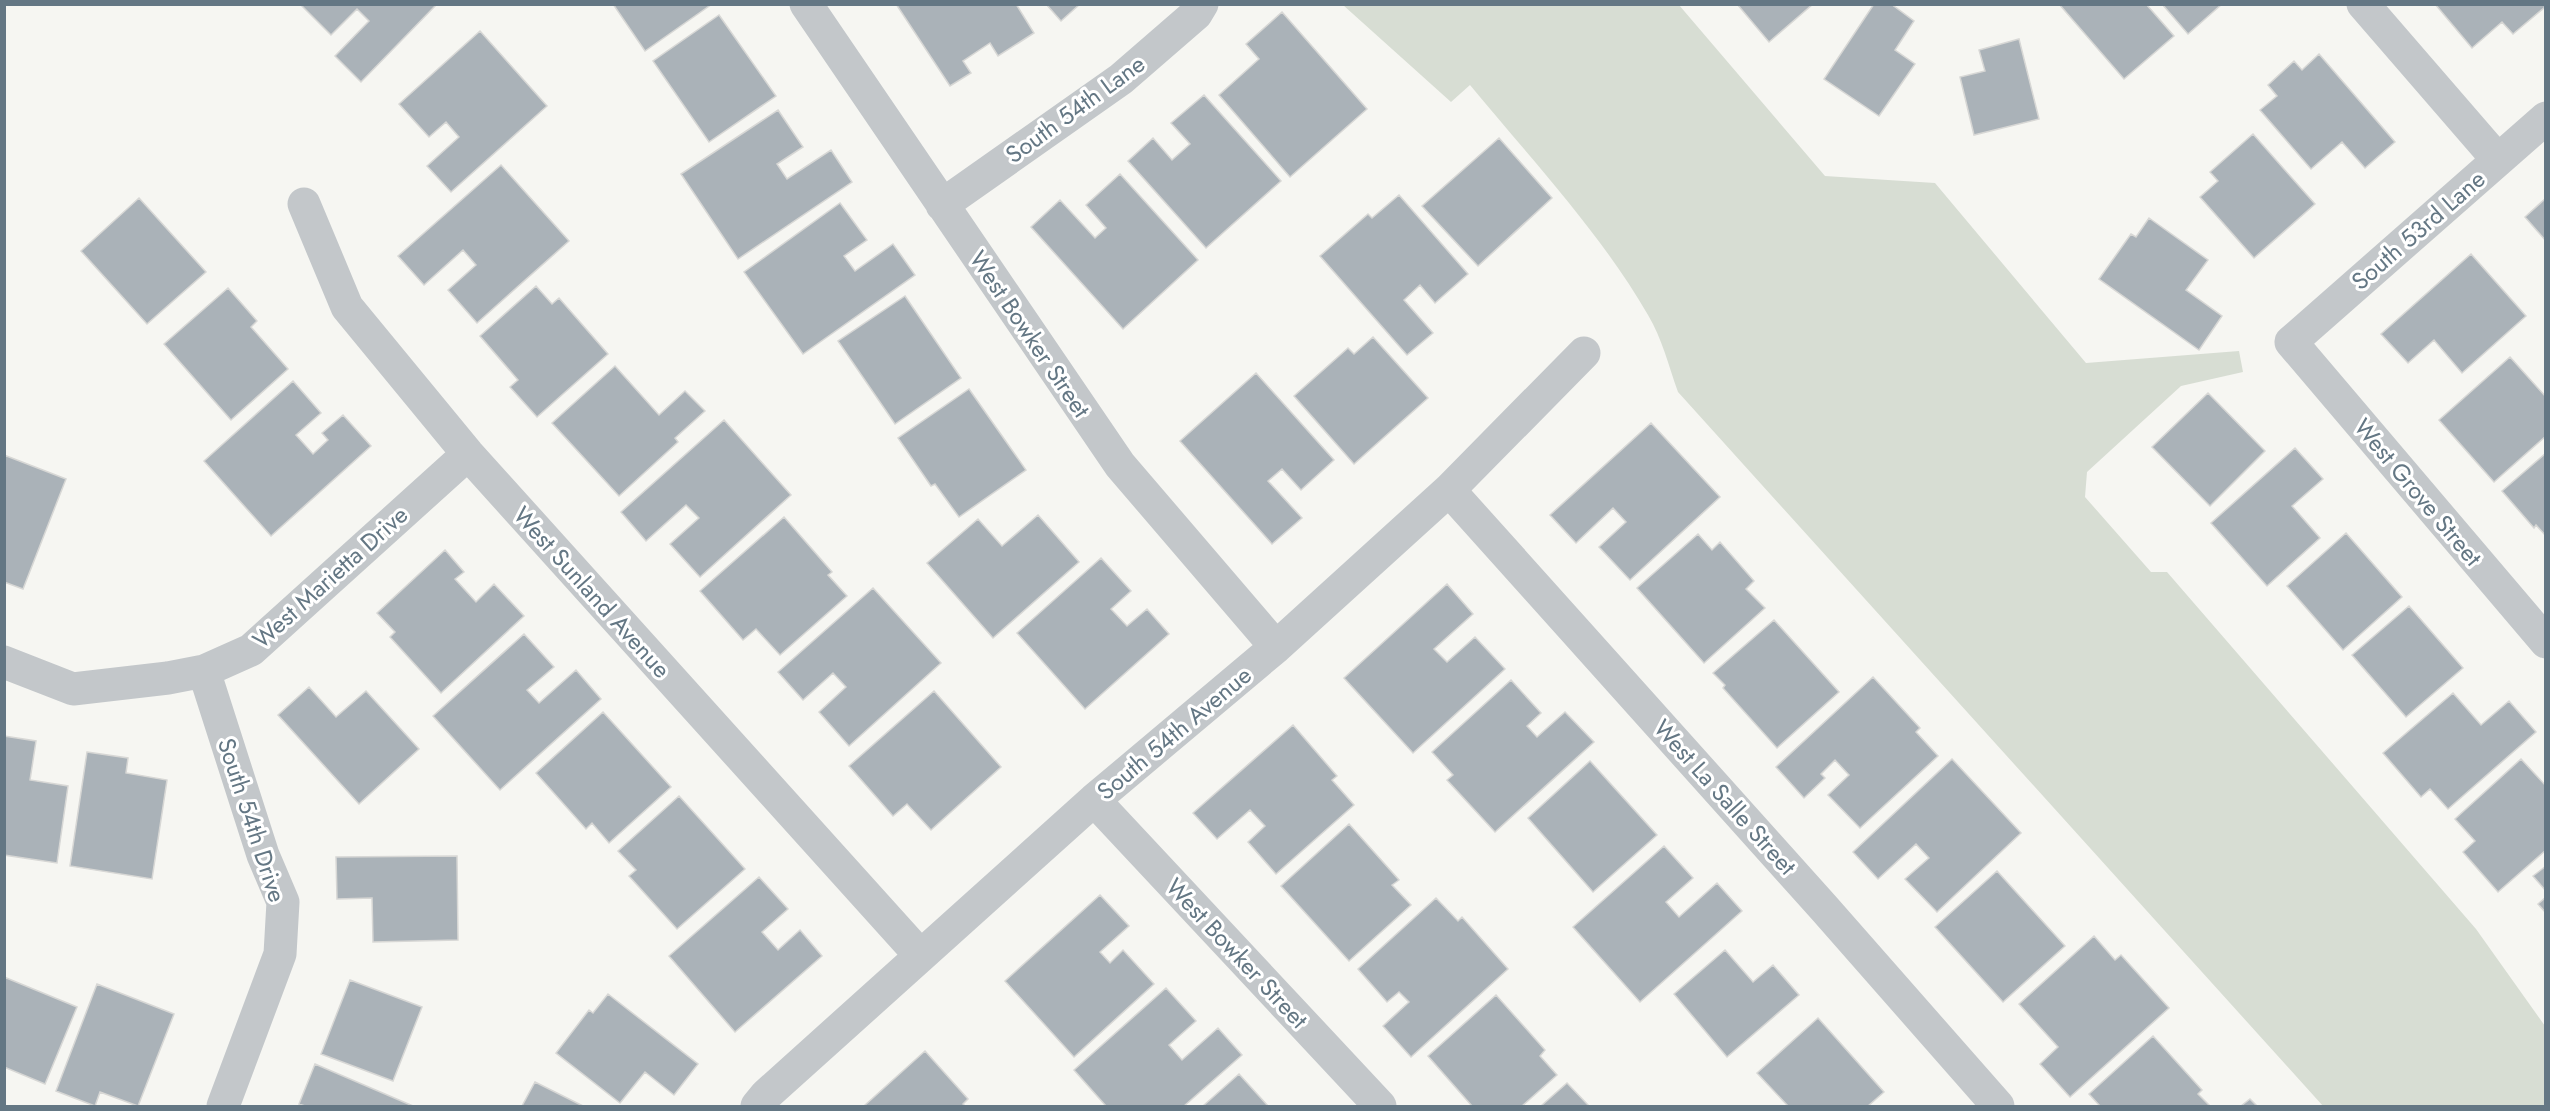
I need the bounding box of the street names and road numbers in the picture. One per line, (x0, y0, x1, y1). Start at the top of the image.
street label: South 54th Lane (998, 46, 1152, 172)
street label: South 53rd Lane (2343, 162, 2493, 298)
street label: West Bowker Street (961, 244, 1099, 425)
street label: West Grove Street (2346, 411, 2490, 574)
street label: West Marietta Drive (245, 498, 415, 656)
street label: West Sunland Avenue (505, 498, 679, 686)
street label: South 54th Avenue (1089, 658, 1259, 808)
street label: West La Salle Street (1645, 711, 1805, 883)
street label: South 54th Drive (209, 733, 295, 907)
street label: West Bowker Street (1158, 870, 1316, 1036)

